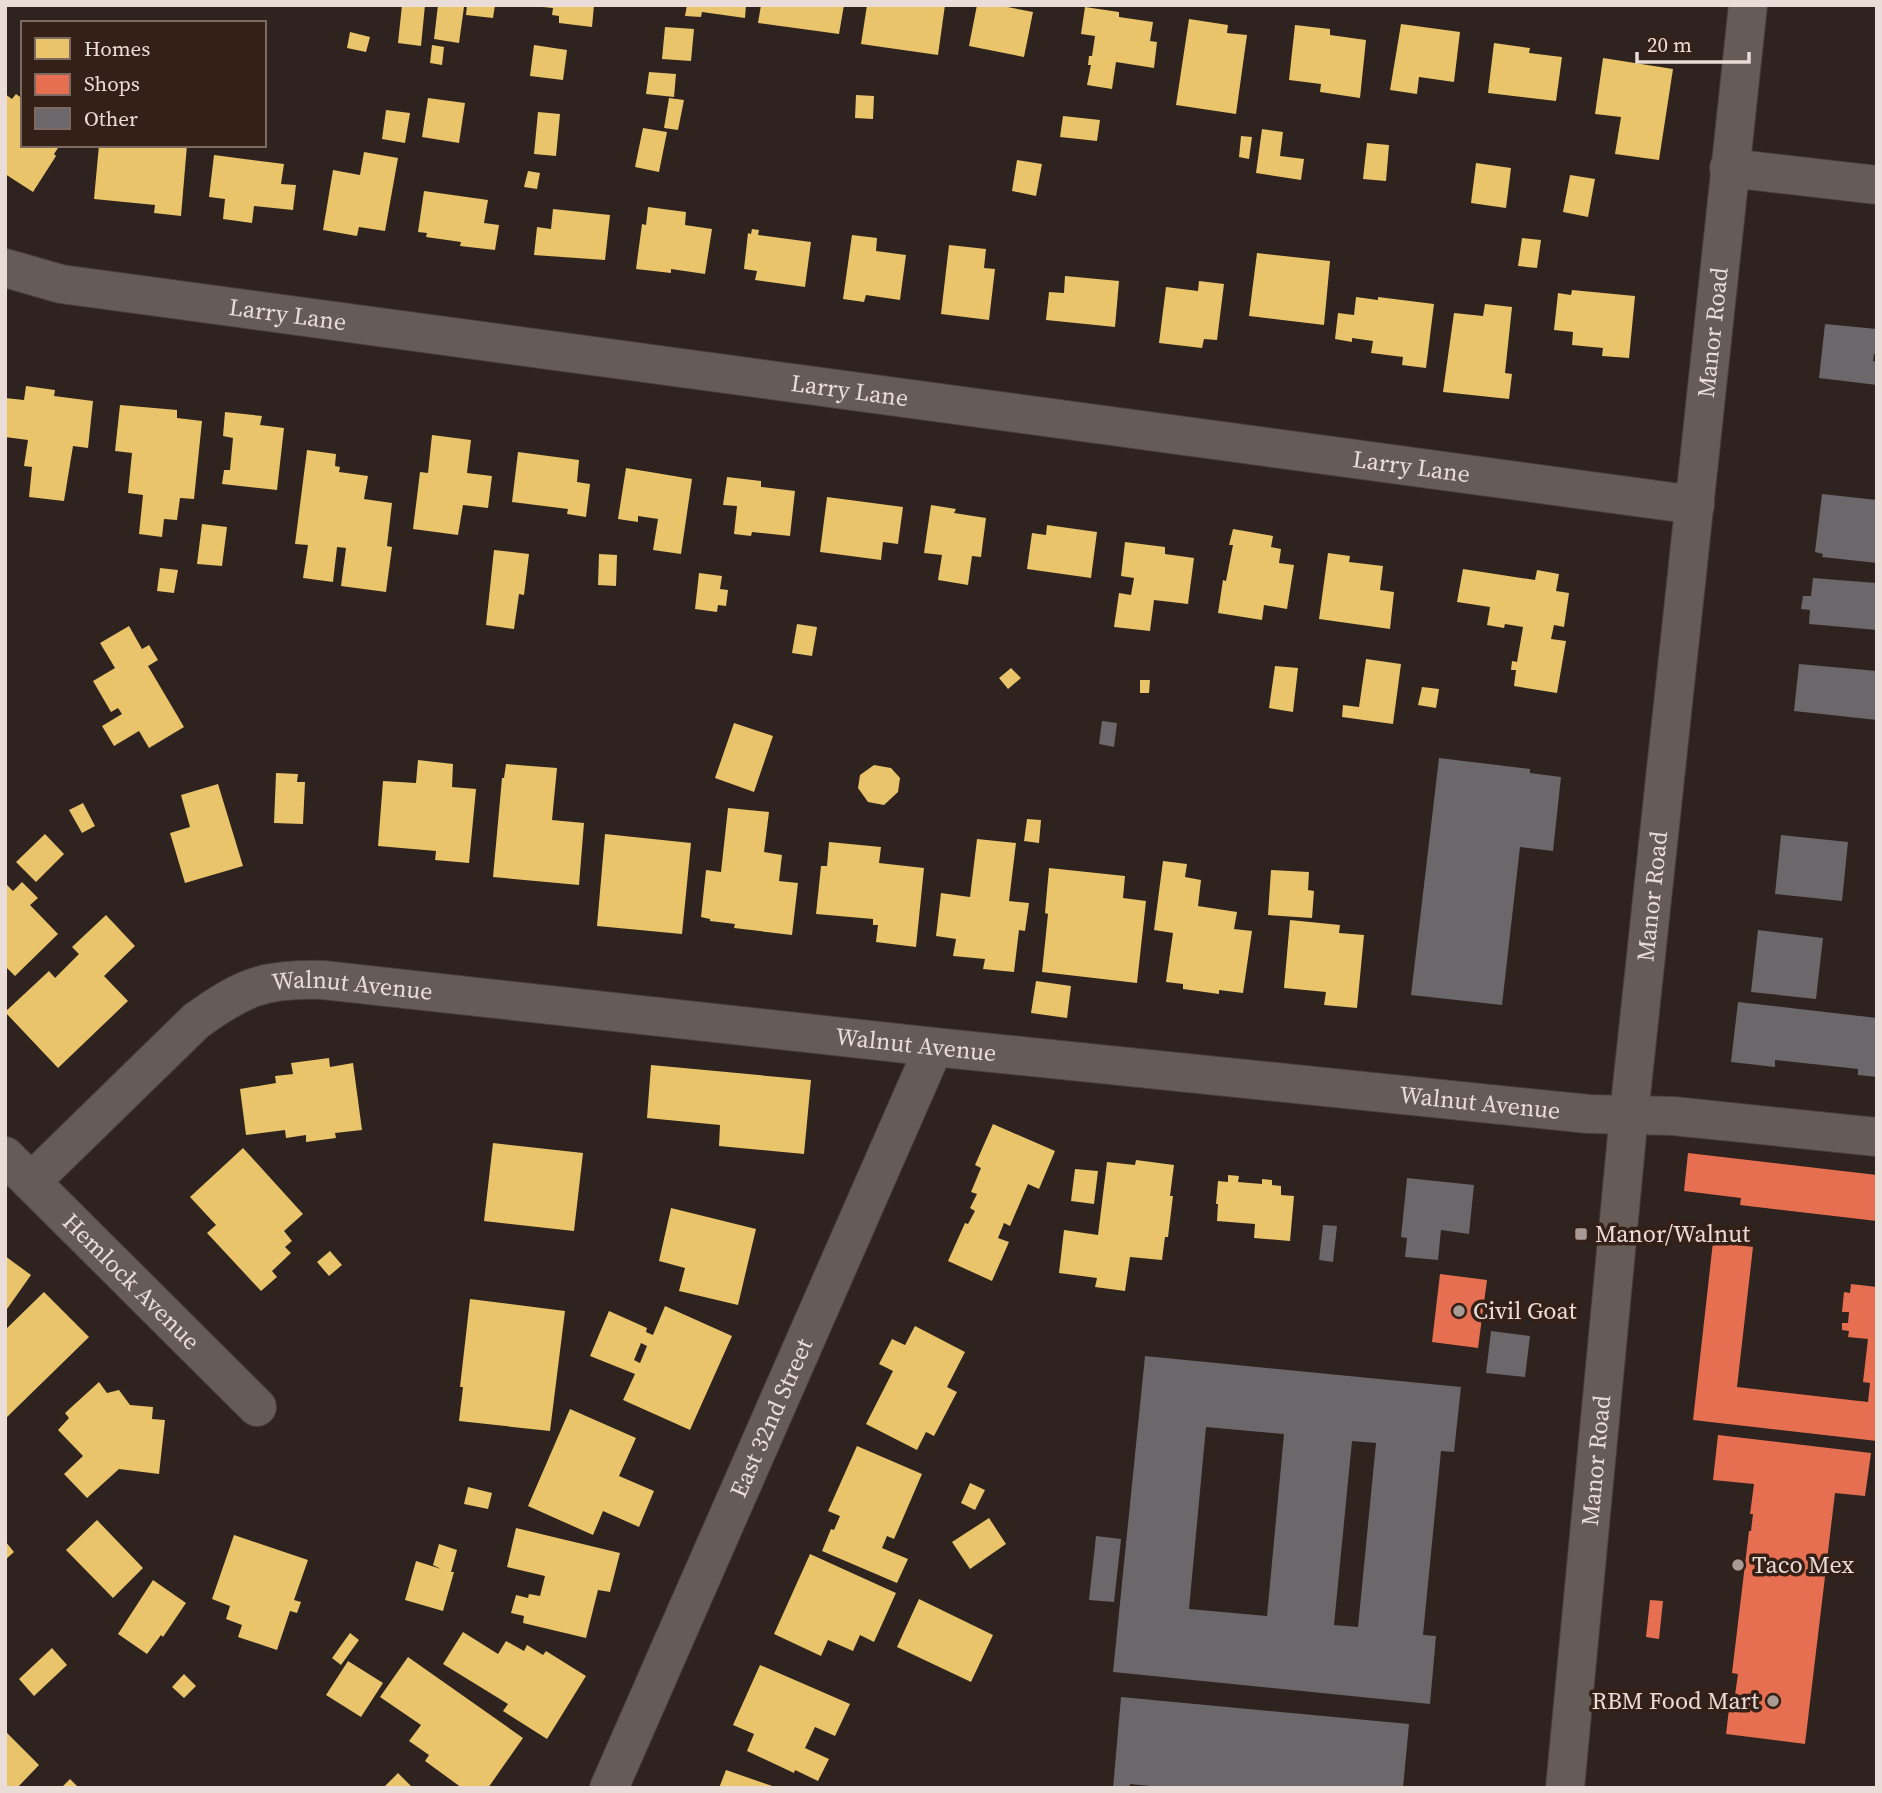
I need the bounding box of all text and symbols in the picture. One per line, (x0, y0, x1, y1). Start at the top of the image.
legend (21, 21, 266, 147)
scale bar (1637, 21, 1749, 65)
text: 20 m (1647, 30, 1692, 59)
text: Homes (84, 34, 150, 63)
text: Shops (84, 69, 140, 98)
text: Other (84, 104, 138, 133)
street label: Manor Road (1689, 265, 1736, 399)
street label: Larry Lane (227, 290, 348, 338)
street label: Larry Lane (789, 366, 910, 414)
street label: Larry Lane (1351, 442, 1472, 490)
street label: Manor Road (1628, 829, 1675, 963)
street label: Walnut Avenue (270, 963, 434, 1008)
street label: Walnut Avenue (834, 1019, 998, 1069)
street label: Walnut Avenue (1398, 1078, 1562, 1127)
street label: Hemlock Avenue (55, 1205, 207, 1357)
place label: Manor/Walnut (1595, 1217, 1750, 1250)
marker: Manor/Walnut (1573, 1226, 1589, 1242)
place label: Civil Goat (1473, 1294, 1577, 1327)
marker: Civil Goat (1451, 1303, 1467, 1319)
street label: East 32nd Street (721, 1333, 820, 1502)
street label: Manor Road (1573, 1393, 1618, 1527)
place label: Taco Mex (1752, 1548, 1855, 1581)
marker: Taco Mex (1730, 1557, 1746, 1573)
place label: RBM Food Mart (1591, 1684, 1759, 1717)
marker: RBM Food Mart (1765, 1693, 1781, 1709)

